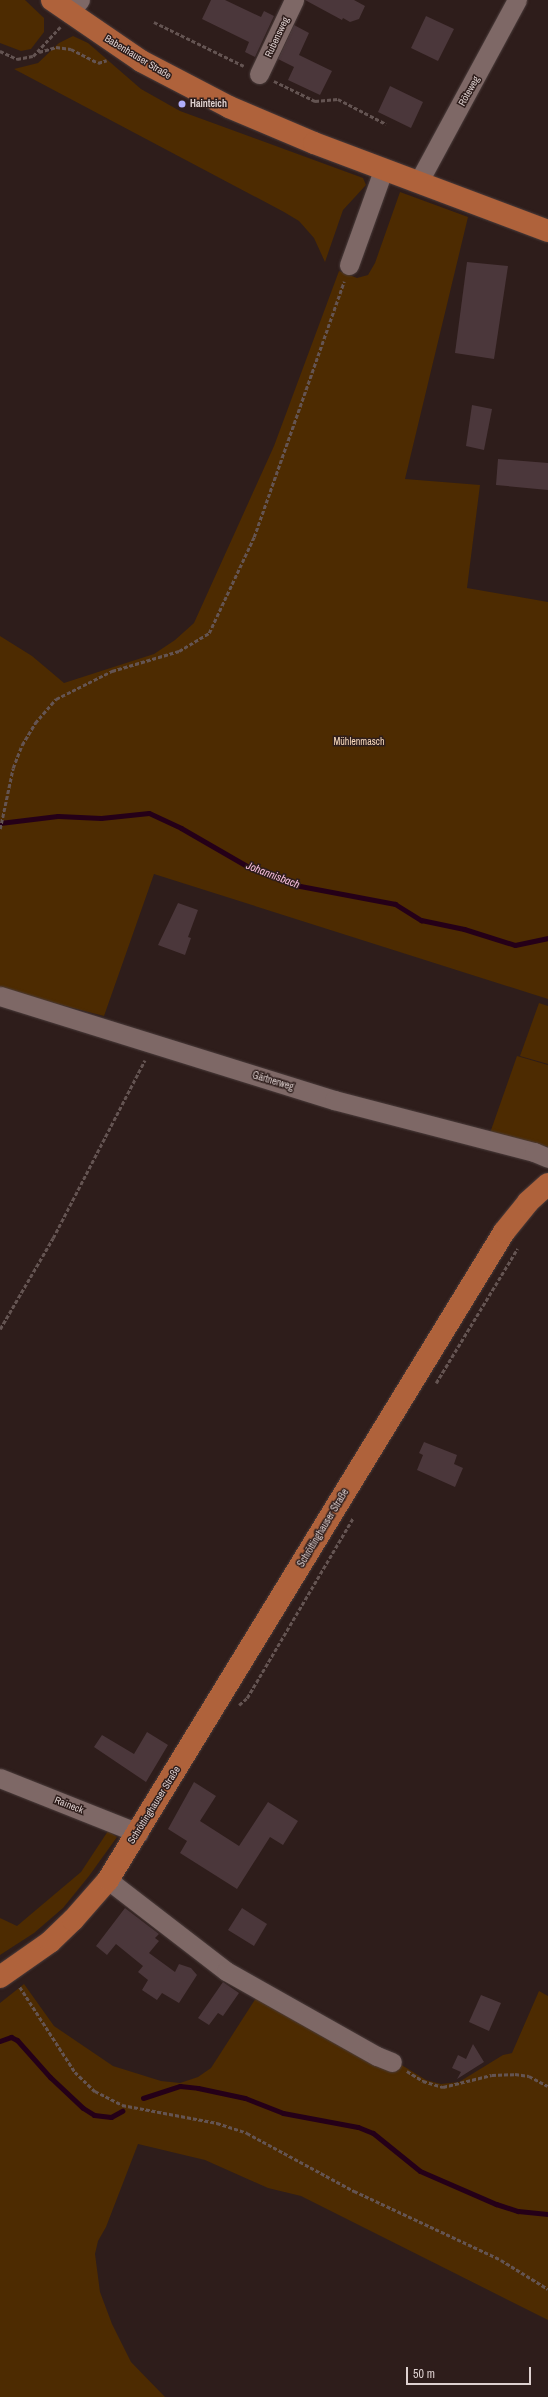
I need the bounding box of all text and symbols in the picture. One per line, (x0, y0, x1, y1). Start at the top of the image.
street label: Rubensweg (262, 15, 292, 59)
street label: Babenhauser Straße (102, 32, 174, 82)
street label: Röteweg (456, 74, 482, 108)
place label: Hainteich (190, 98, 227, 110)
marker: Hainteich (177, 99, 187, 109)
park label: Mühlenmasch (333, 736, 385, 748)
water label: Johannisbach (244, 859, 302, 891)
street label: Gärtnerweg (251, 1069, 295, 1093)
street label: Schröttinghauser Straße (295, 1487, 351, 1569)
street label: Schröttinghauser Straße (125, 1764, 183, 1846)
street label: Raineck (53, 1794, 85, 1816)
scale bar (408, 2359, 533, 2385)
text: 50 m (413, 2366, 435, 2382)

